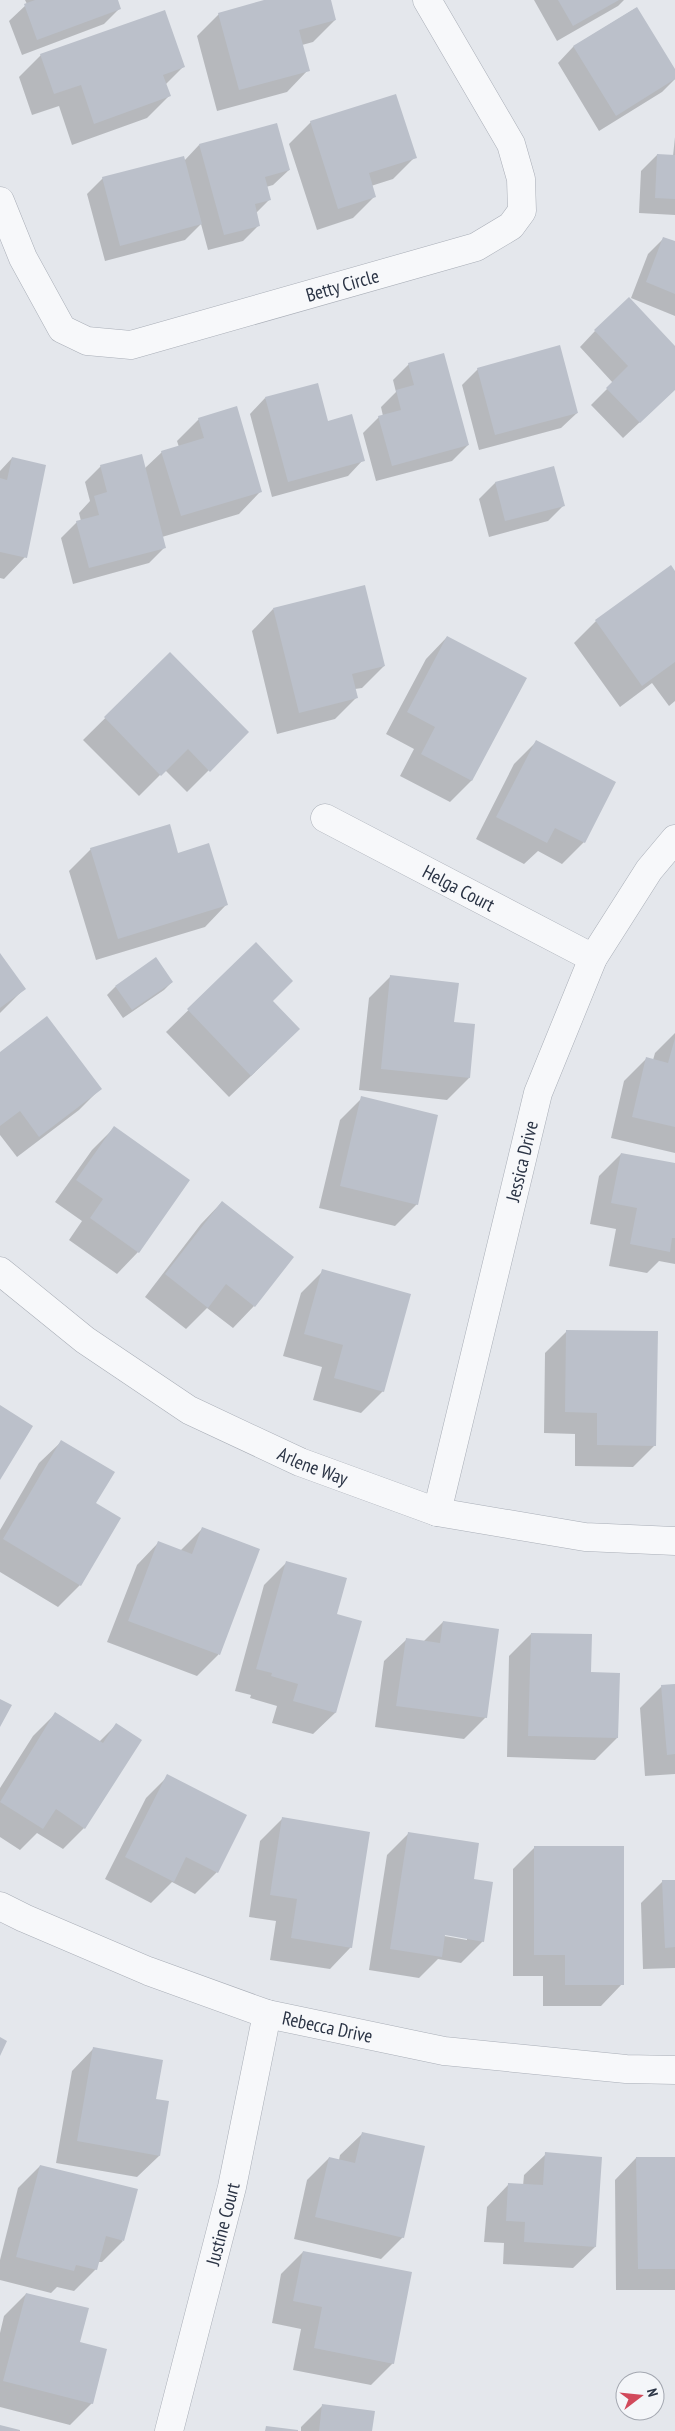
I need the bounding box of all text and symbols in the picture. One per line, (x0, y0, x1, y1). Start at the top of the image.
street label: Betty Circle (303, 263, 382, 307)
street label: Helga Court (419, 859, 500, 917)
street label: Jessica Drive (500, 1118, 543, 1205)
street label: Arlene Way (274, 1441, 352, 1491)
street label: Rebecca Drive (280, 2006, 375, 2048)
street label: Justine Court (200, 2180, 245, 2269)
north arrow (615, 2371, 665, 2421)
text: N (643, 2386, 662, 2399)

